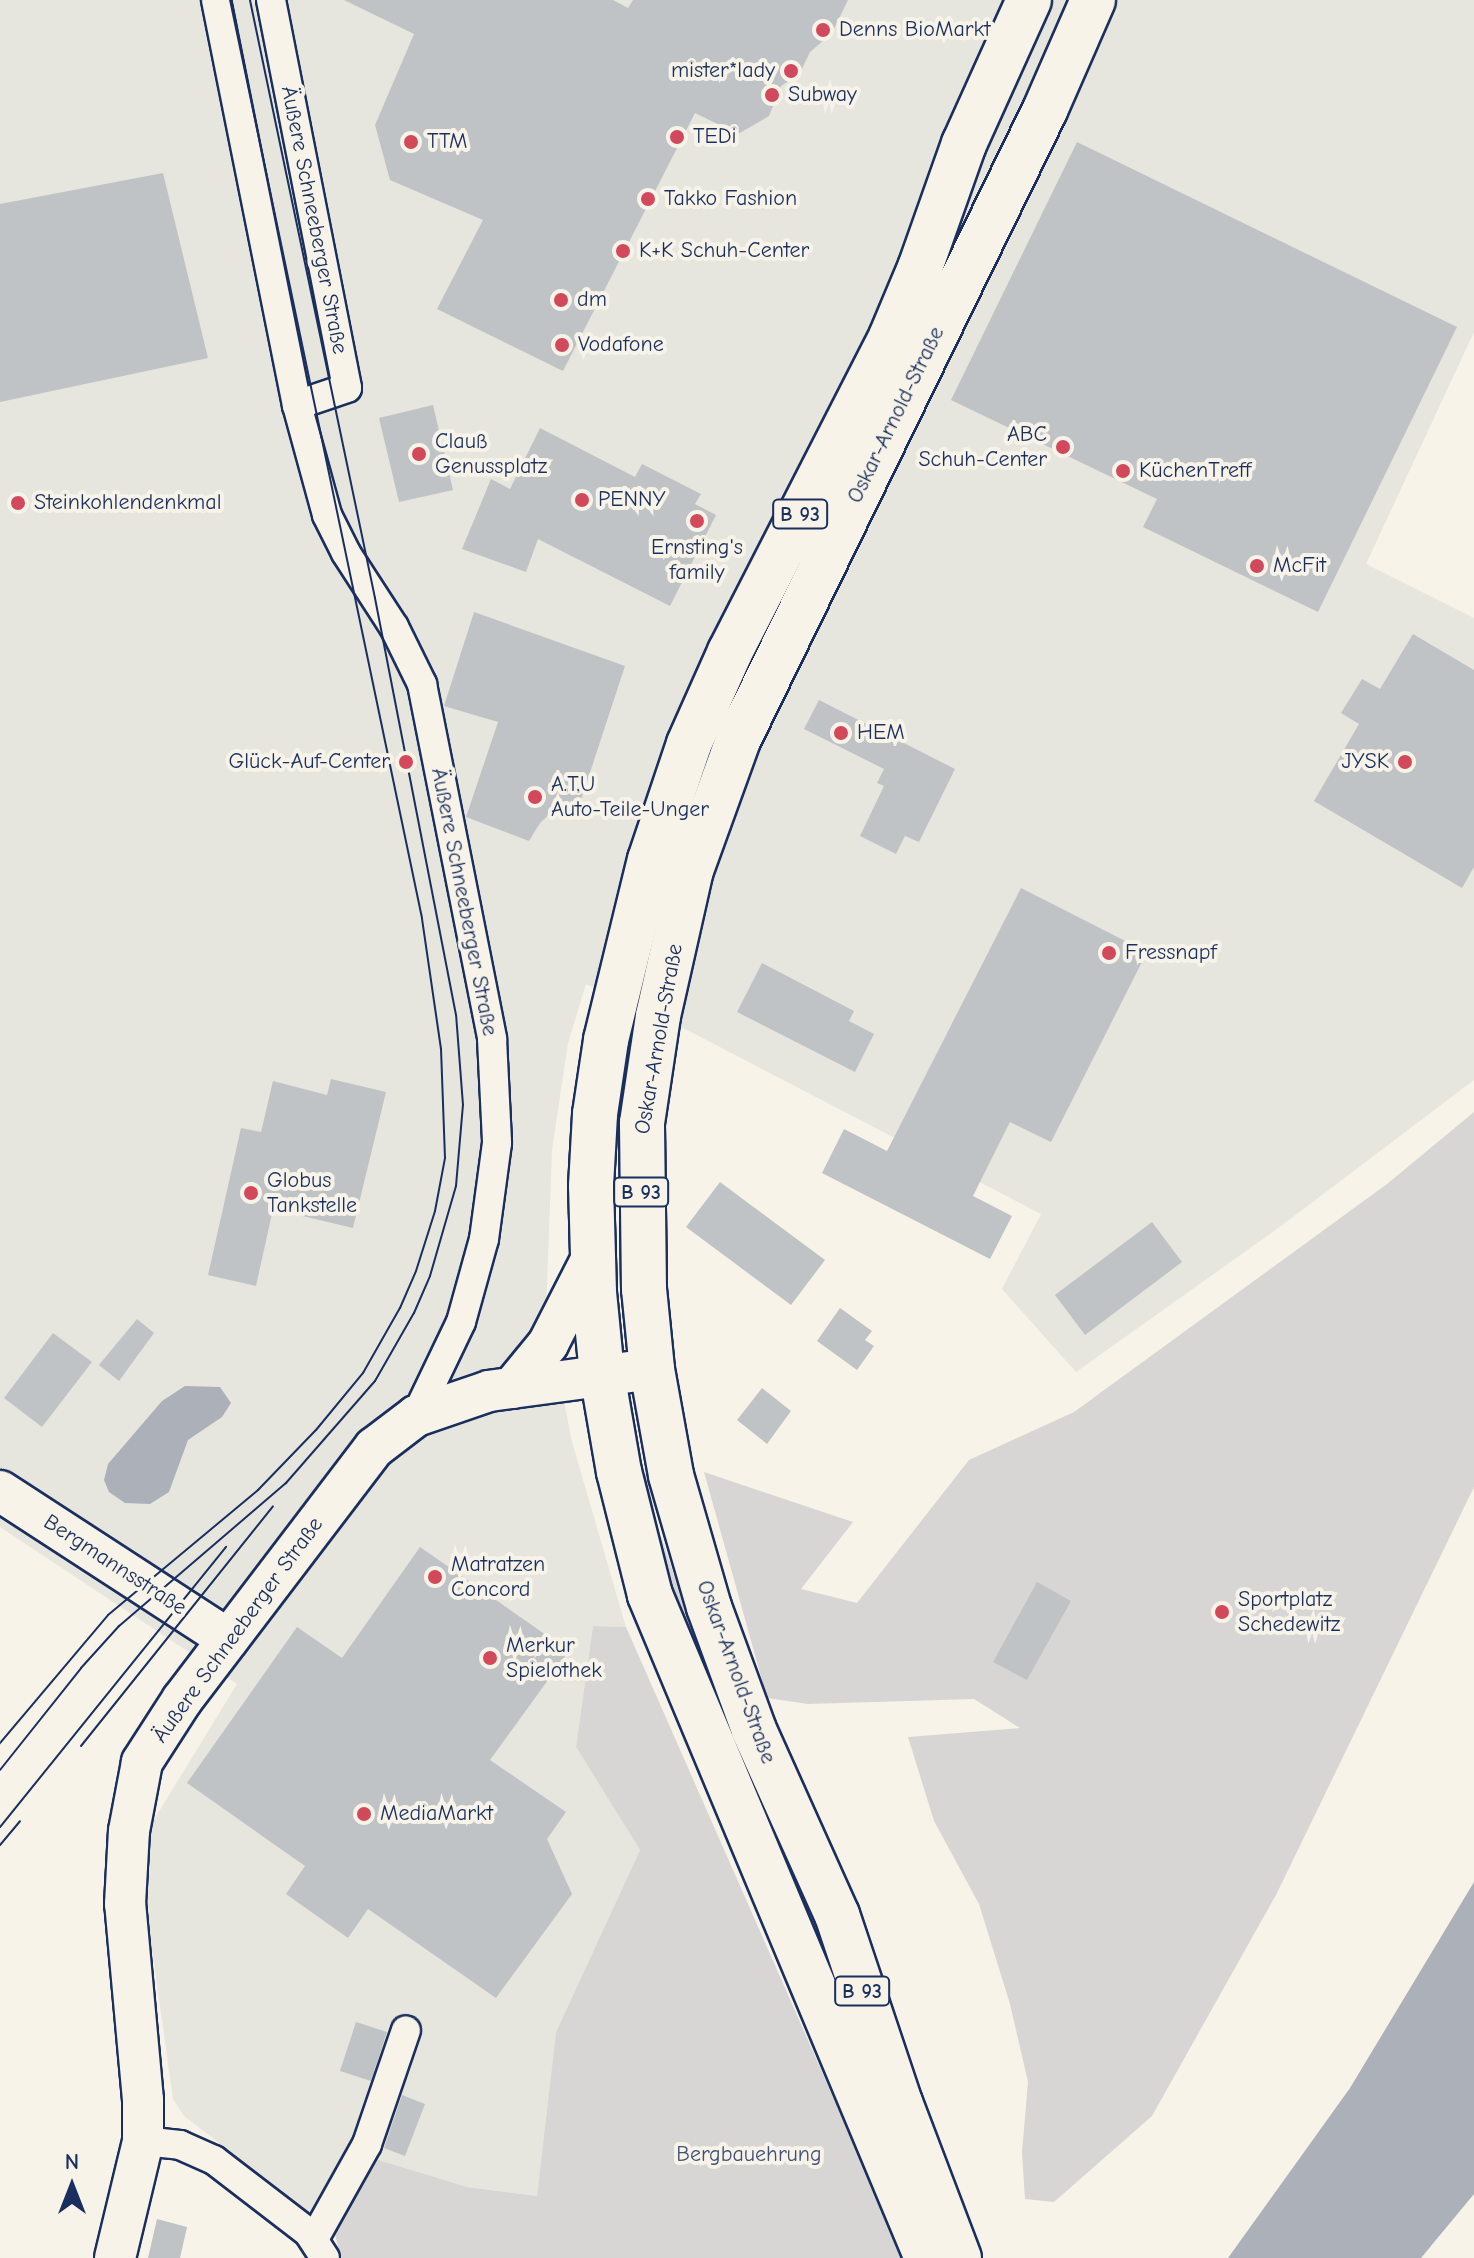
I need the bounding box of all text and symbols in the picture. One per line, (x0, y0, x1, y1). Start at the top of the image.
place label: Denns BioMarkt (839, 17, 990, 43)
marker: Denns BioMarkt (814, 21, 832, 39)
place label: mister*lady (671, 58, 775, 84)
marker: mister*lady (782, 62, 800, 80)
place label: Subway (788, 82, 857, 108)
street label: Äußere Schneeberger Straße (275, 84, 353, 356)
marker: Subway (763, 86, 781, 104)
place label: TEDi (693, 124, 737, 150)
marker: TEDi (668, 128, 686, 146)
place label: TTM (427, 129, 467, 155)
marker: TTM (402, 133, 420, 151)
place label: Takko Fashion (664, 186, 797, 212)
marker: Takko Fashion (639, 190, 657, 208)
place label: K+K Schuh-Center (639, 238, 809, 264)
marker: K+K Schuh-Center (614, 242, 632, 260)
place label: dm (577, 287, 607, 313)
marker: dm (552, 291, 570, 309)
street label: Oskar-Arnold-Straße (842, 323, 950, 507)
place label: Vodafone (578, 332, 664, 358)
marker: Vodafone (553, 336, 571, 354)
place label: ABC Schuh-Center (918, 421, 1047, 472)
place label: Clauß Genussplatz (435, 428, 547, 480)
marker: ABC Schuh-Center (1054, 438, 1072, 456)
marker: Clauß Genussplatz (410, 445, 428, 463)
place label: KüchenTreff (1139, 458, 1251, 484)
marker: KüchenTreff (1114, 462, 1132, 480)
place label: PENNY (598, 487, 666, 513)
place label: Steinkohlendenkmal (34, 490, 221, 516)
marker: PENNY (573, 491, 591, 509)
marker: Steinkohlendenkmal (9, 494, 27, 512)
road number: B 93 (772, 498, 828, 530)
marker: Ernsting's family (688, 512, 706, 530)
place label: Ernsting's family (651, 534, 743, 586)
place label: McFit (1273, 553, 1326, 579)
marker: McFit (1248, 557, 1266, 575)
place label: HEM (857, 720, 905, 746)
marker: HEM (832, 724, 850, 742)
place label: Glück-Auf-Center (228, 749, 390, 775)
place label: JYSK (1341, 749, 1389, 775)
marker: Glück-Auf-Center (397, 753, 415, 771)
marker: JYSK (1396, 753, 1414, 771)
street label: Äußere Schneeberger Straße (425, 766, 503, 1038)
place label: A.T.U Auto-Teile-Unger (551, 771, 709, 822)
marker: A.T.U Auto-Teile-Unger (526, 788, 544, 806)
place label: Fressnapf (1125, 940, 1217, 966)
street label: Oskar-Arnold-Straße (629, 942, 689, 1136)
marker: Fressnapf (1100, 944, 1118, 962)
place label: Globus Tankstelle (267, 1167, 357, 1218)
road number: B 93 (613, 1176, 669, 1208)
marker: Globus Tankstelle (242, 1184, 260, 1202)
street label: Bergmannsstraße (39, 1509, 191, 1621)
street label: Äußere Schneeberger Straße (147, 1512, 329, 1748)
place label: Matratzen Concord (451, 1551, 545, 1602)
marker: Matratzen Concord (426, 1568, 444, 1586)
street label: Oskar-Arnold-Straße (691, 1577, 781, 1767)
place label: Sportplatz Schedewitz (1238, 1586, 1340, 1638)
marker: Sportplatz Schedewitz (1213, 1603, 1231, 1621)
place label: Merkur Spielothek (506, 1632, 602, 1684)
marker: Merkur Spielothek (481, 1649, 499, 1667)
place label: MediaMarkt (380, 1801, 493, 1827)
marker: MediaMarkt (355, 1805, 373, 1823)
road number: B 93 (834, 1975, 890, 2007)
park label: Bergbauehrung (676, 2142, 822, 2168)
north arrow (32, 2146, 112, 2226)
text: N (65, 2149, 79, 2175)

